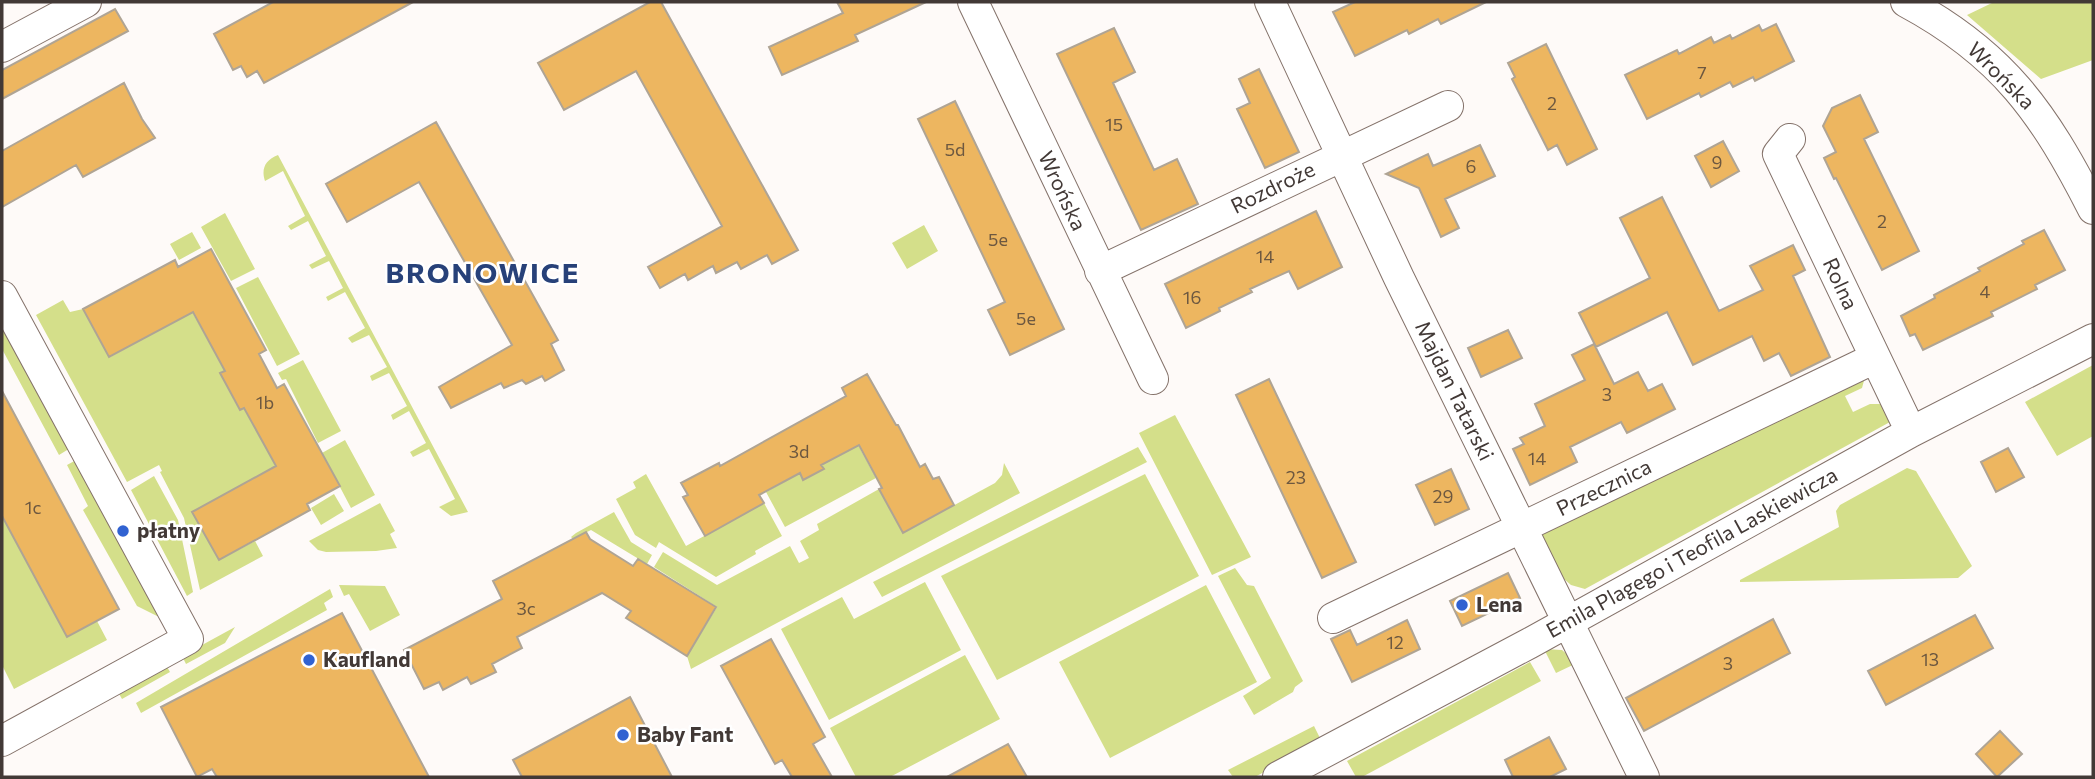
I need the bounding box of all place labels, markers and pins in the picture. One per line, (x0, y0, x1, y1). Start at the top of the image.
place label: płatny (137, 517, 201, 542)
marker: płatny (115, 523, 131, 539)
place label: Lena (1476, 591, 1522, 616)
marker: Lena (1454, 597, 1470, 613)
place label: Kaufland (323, 646, 411, 671)
marker: Kaufland (301, 652, 317, 668)
place label: Baby Fant (637, 721, 734, 746)
marker: Baby Fant (615, 727, 631, 743)

